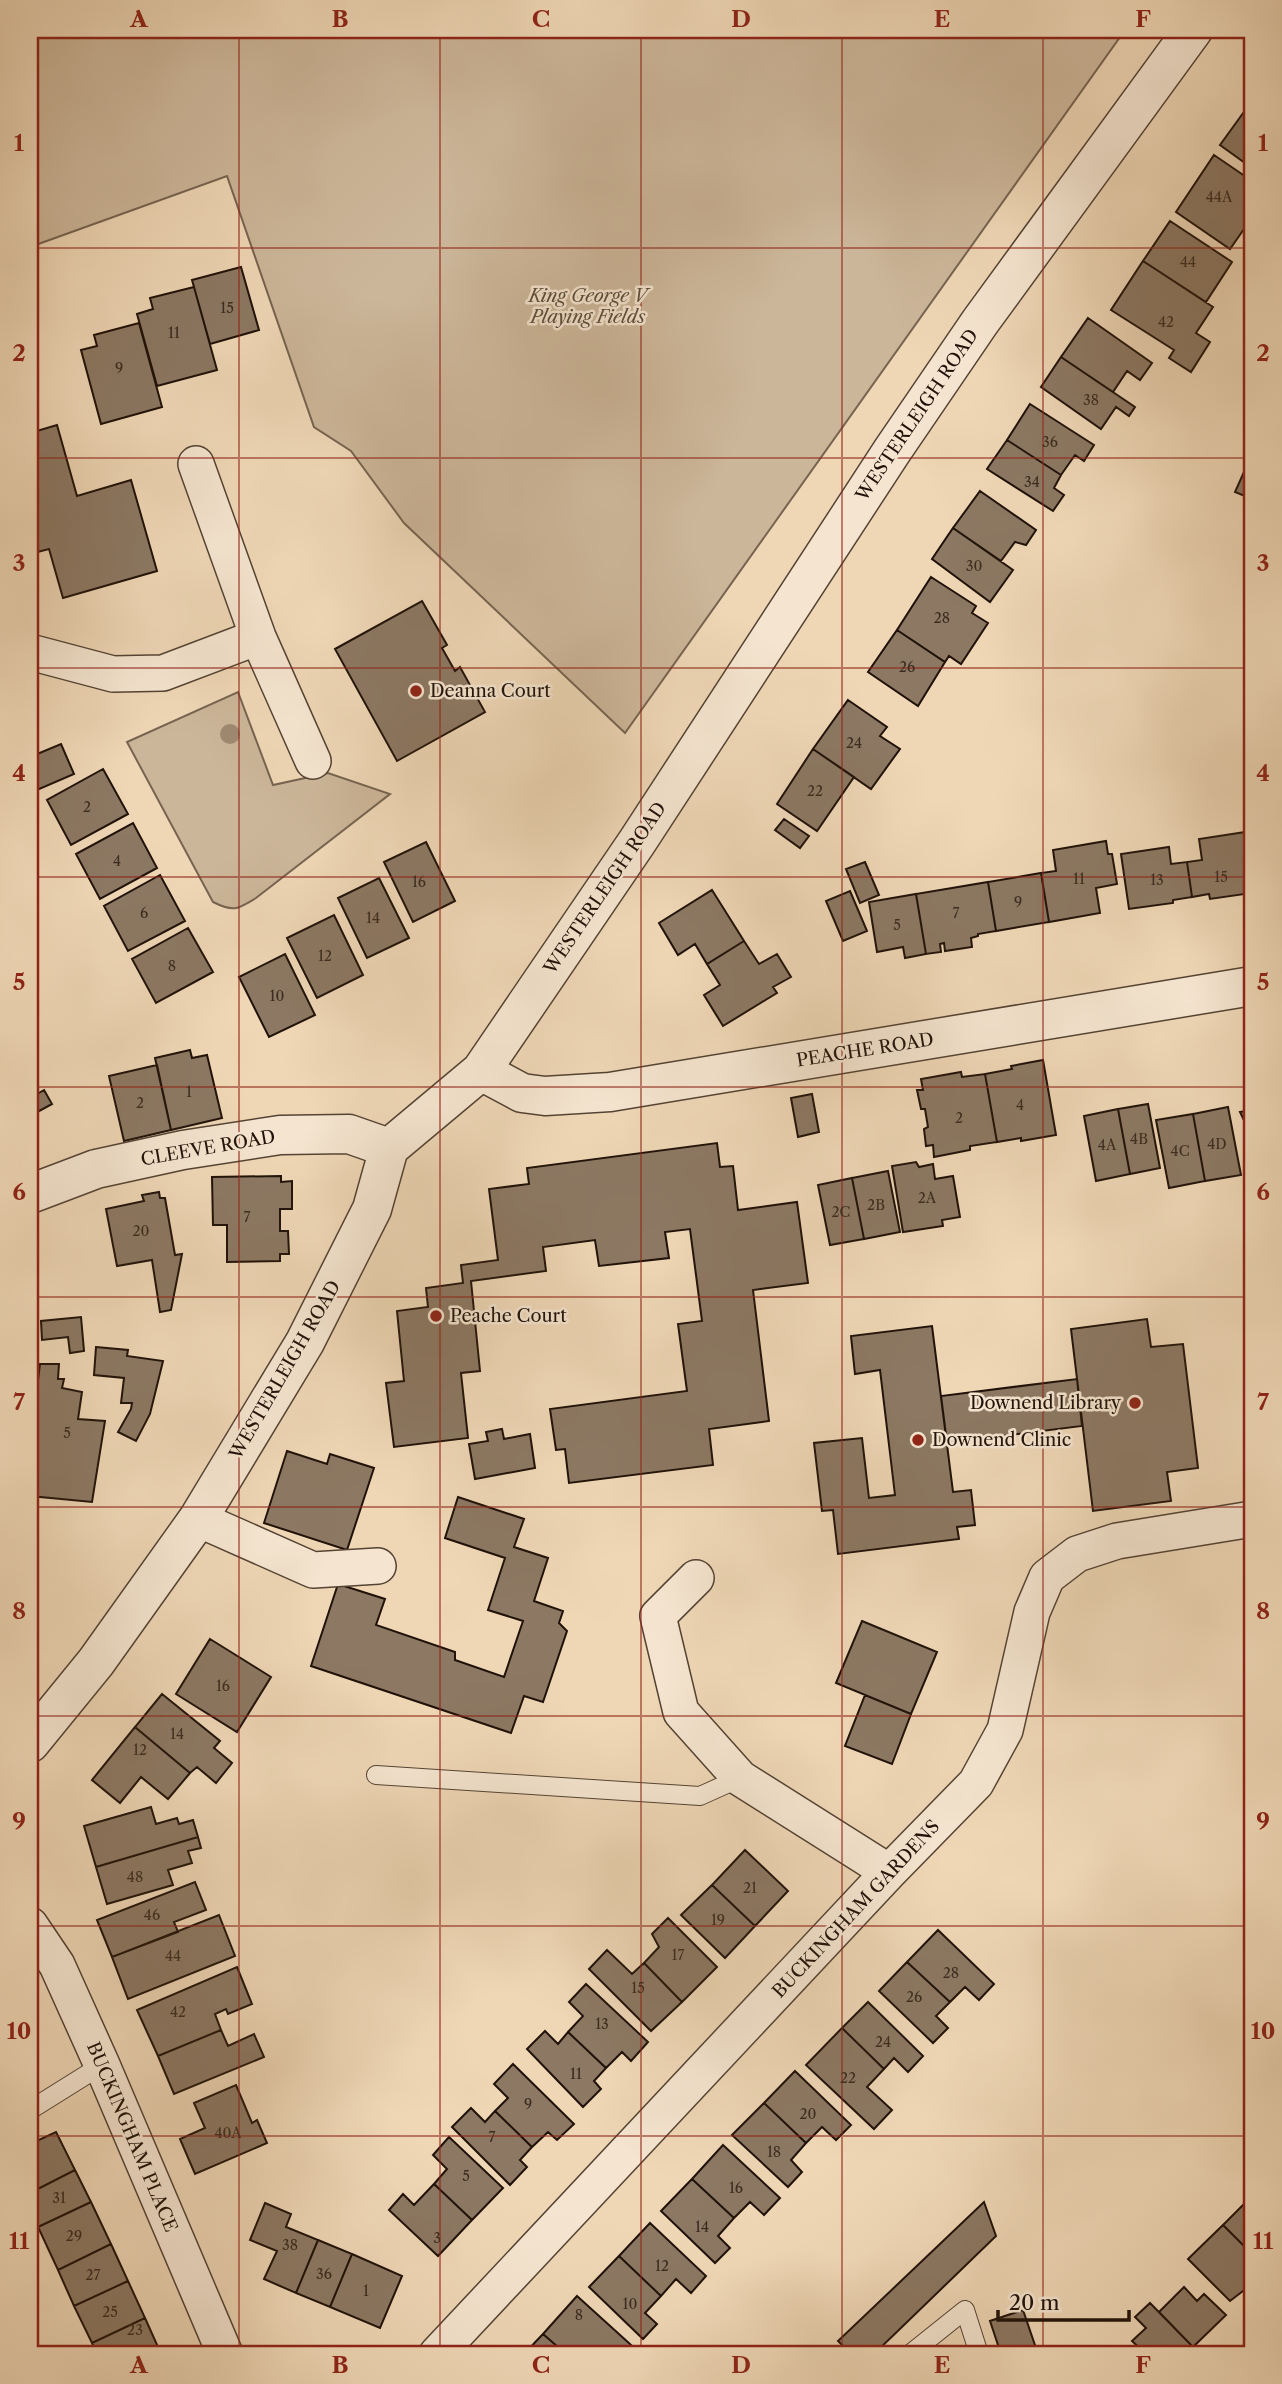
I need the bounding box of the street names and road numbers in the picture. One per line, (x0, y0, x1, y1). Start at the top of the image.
street label: WESTERLEIGH ROAD (851, 325, 983, 506)
street label: WESTERLEIGH ROAD (539, 798, 671, 979)
street label: PEACHE ROAD (795, 1028, 935, 1072)
street label: CLEEVE ROAD (139, 1125, 277, 1171)
street label: WESTERLEIGH ROAD (224, 1277, 345, 1464)
street label: BUCKINGHAM GARDENS (768, 1816, 944, 2002)
street label: BUCKINGHAM PLACE (82, 2039, 182, 2235)

